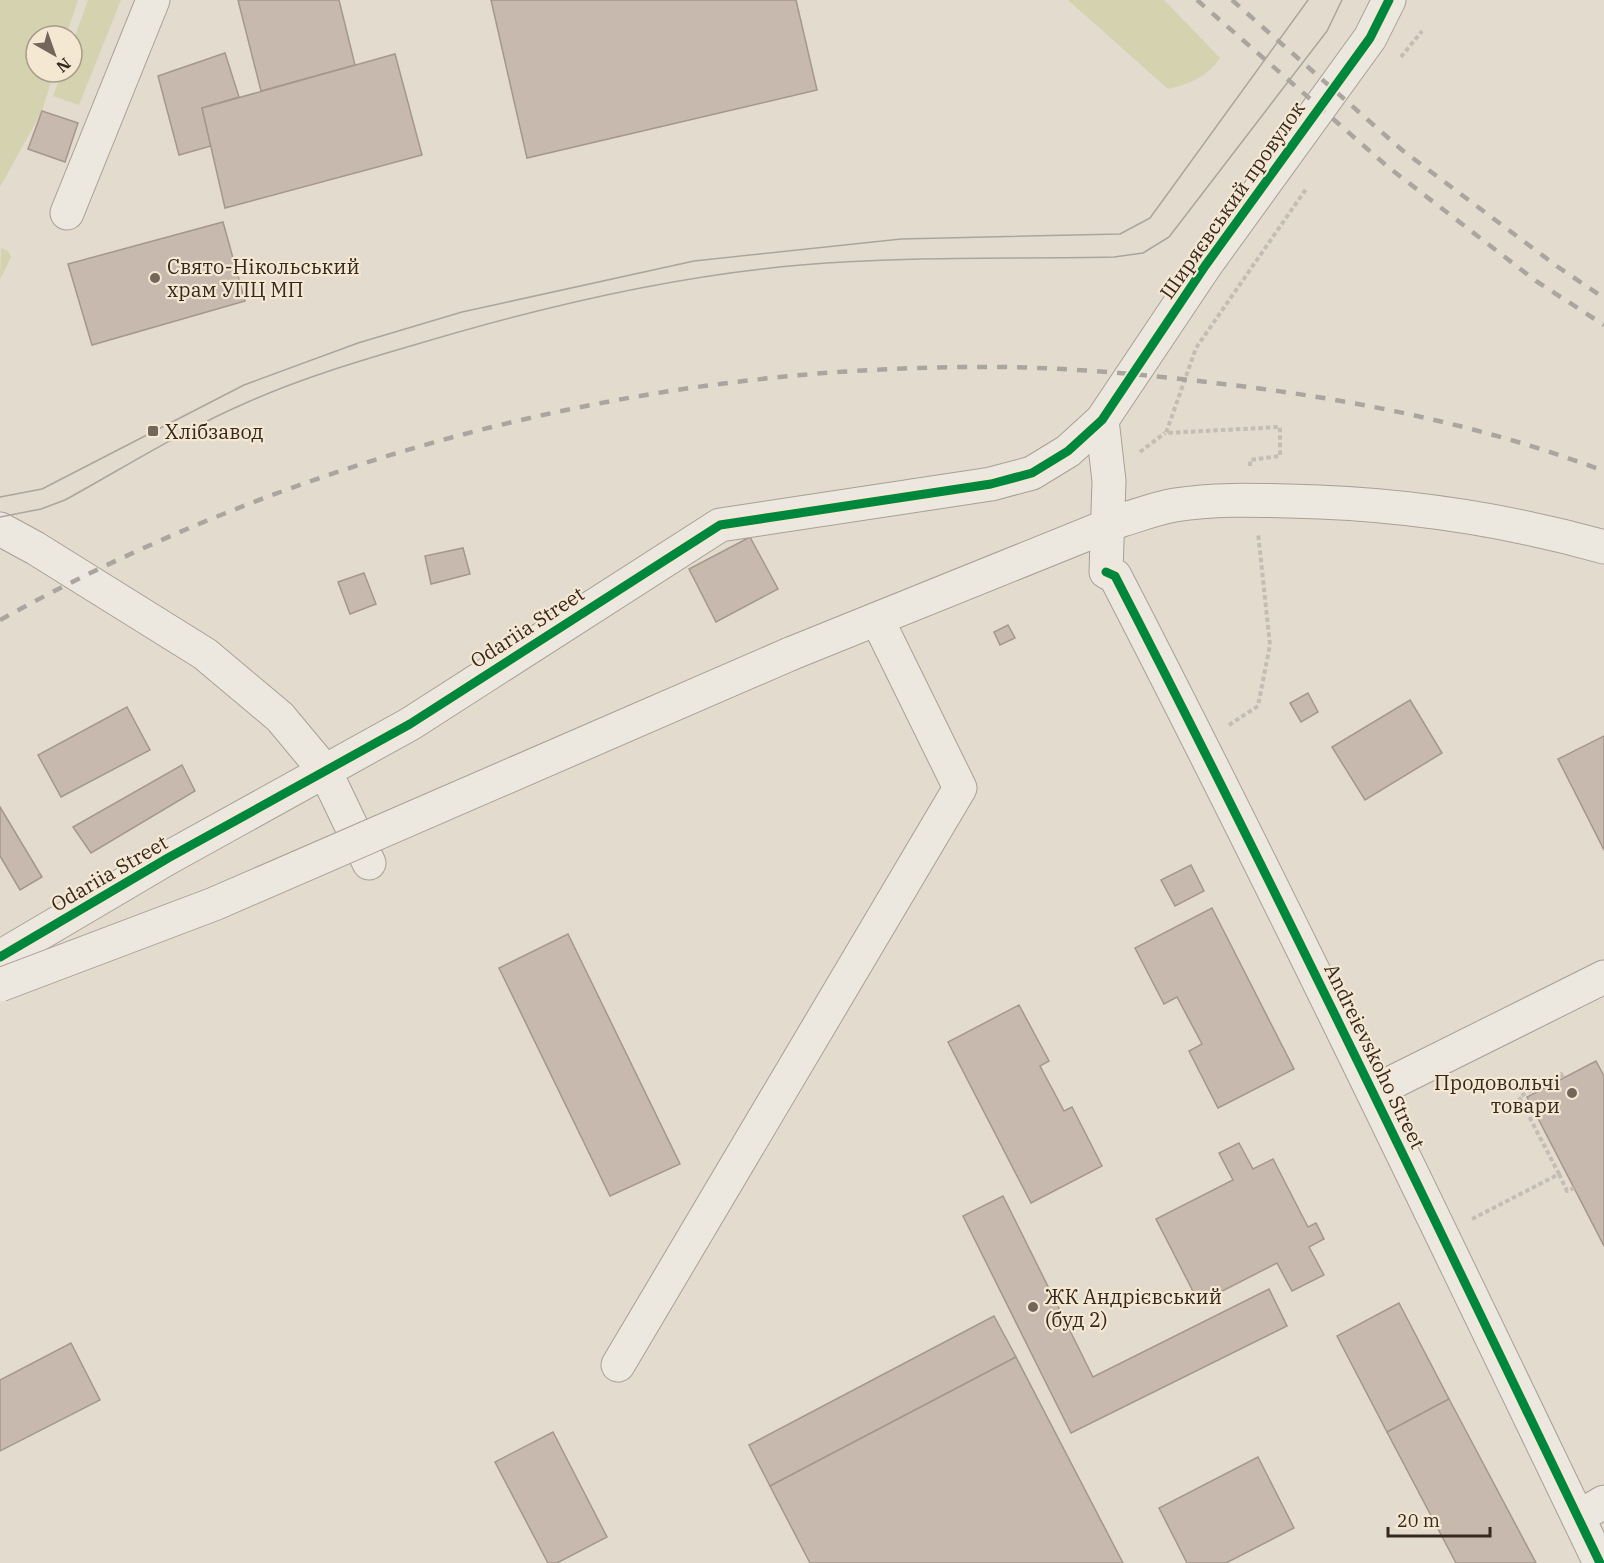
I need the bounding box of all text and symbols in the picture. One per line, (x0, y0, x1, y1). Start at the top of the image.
north arrow (24, 24, 84, 84)
text: N (52, 54, 75, 77)
street label: Ширяєвський провулок (1153, 95, 1311, 304)
place label: Свято-Нікольський храм УПЦ МП (167, 253, 360, 303)
marker: Свято-Нікольський храм УПЦ МП (148, 271, 162, 285)
place label: Хлібзавод (165, 418, 264, 445)
marker: Хлібзавод (146, 424, 160, 438)
street label: Odariia Street (465, 580, 589, 674)
street label: Odariia Street (46, 829, 172, 917)
street label: Andreievskoho Street (1318, 959, 1432, 1153)
place label: Продовольчі товари (1434, 1069, 1560, 1119)
marker: Продовольчі товари (1565, 1086, 1579, 1100)
place label: ЖК Андрієвський (буд 2) (1045, 1283, 1222, 1333)
marker: ЖК Андрієвський (буд 2) (1026, 1300, 1040, 1314)
scale bar (1388, 1500, 1490, 1538)
text: 20 m (1397, 1509, 1440, 1532)

